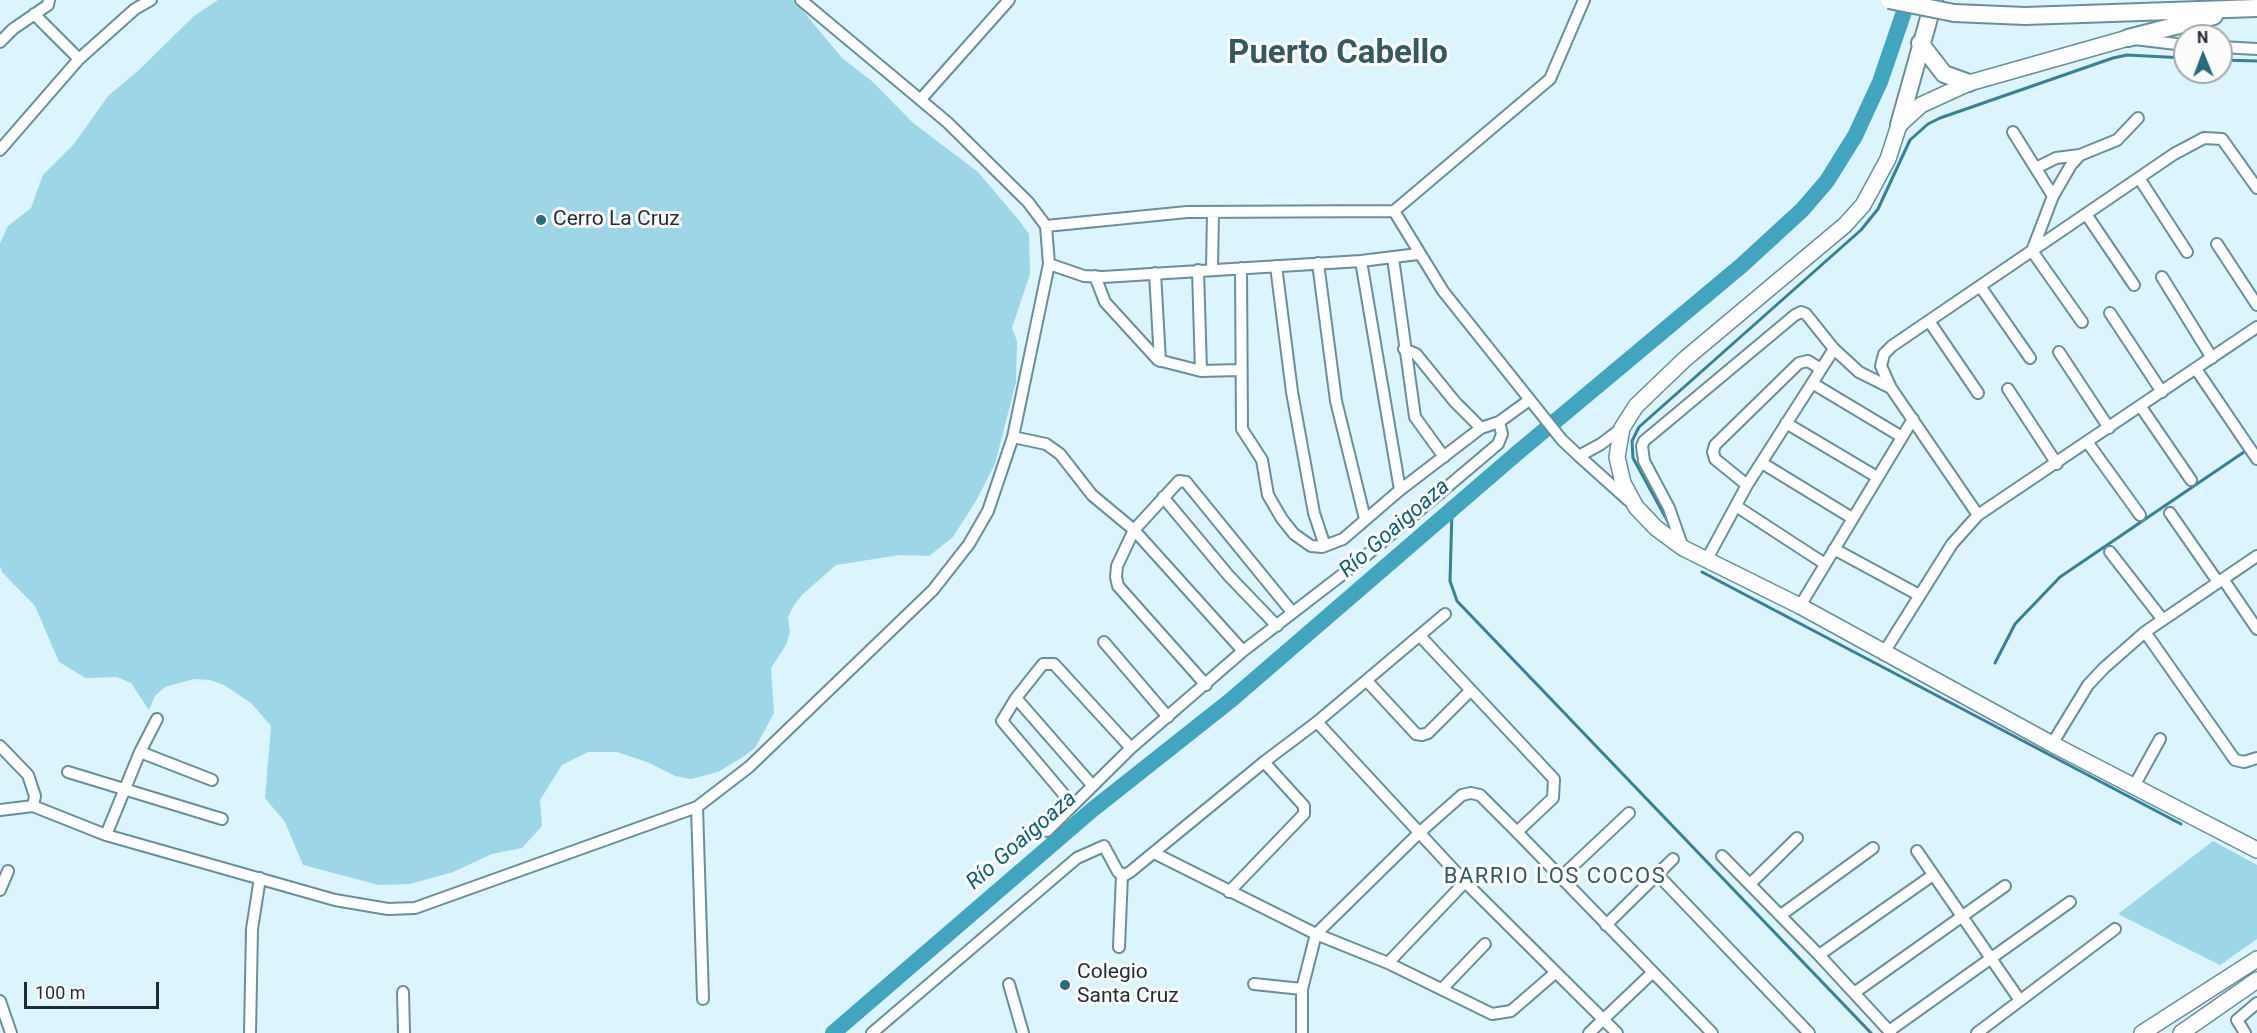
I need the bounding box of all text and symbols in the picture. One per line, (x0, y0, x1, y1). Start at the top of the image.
north arrow (2173, 24, 2233, 84)
text: N (2197, 28, 2209, 47)
district label: Puerto Cabello (1228, 35, 1448, 75)
place label: Cerro La Cruz (553, 207, 680, 233)
marker: Cerro La Cruz (534, 213, 548, 227)
water label: Río Goaigoaza (1334, 474, 1456, 584)
water label: Río Goaigoaza (961, 786, 1083, 896)
district label: BARRIO LOS COCOS (1444, 864, 1666, 890)
place label: Colegio Santa Cruz (1077, 960, 1179, 1010)
scale bar (27, 970, 162, 1008)
marker: Colegio Santa Cruz (1058, 978, 1072, 992)
text: 100 m (35, 982, 86, 1003)

